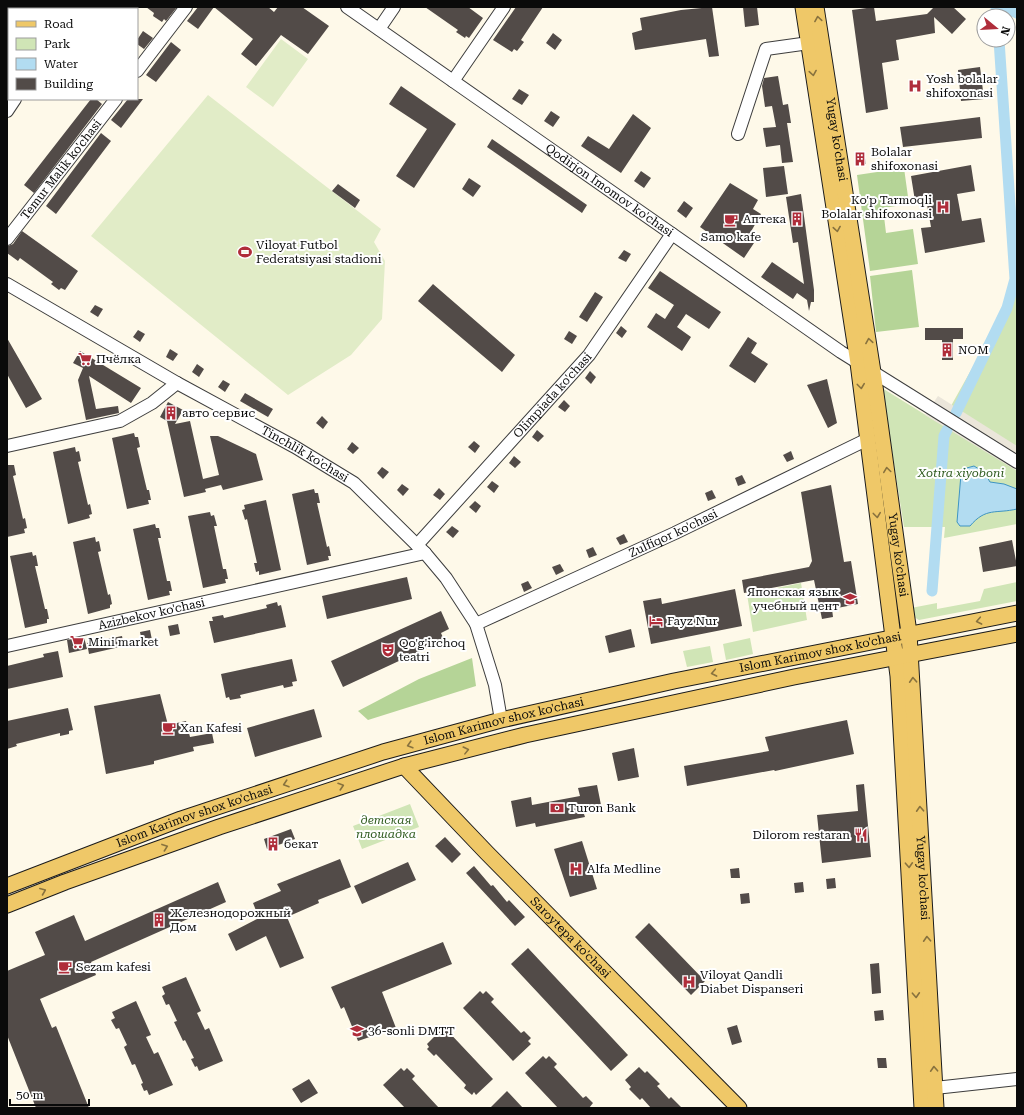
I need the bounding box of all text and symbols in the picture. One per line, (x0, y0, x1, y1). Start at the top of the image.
legend (8, 8, 138, 100)
north arrow (976, 8, 1016, 48)
one-way arrow (814, 16, 823, 22)
text: Road (44, 17, 74, 31)
text: N (997, 25, 1013, 37)
text: Park (44, 37, 71, 51)
text: Water (44, 57, 78, 71)
one-way arrow (808, 70, 817, 76)
place label: Yosh bolalar shifoxonasi (926, 72, 998, 100)
text: Building (44, 77, 93, 91)
hospital icon: Yosh bolalar shifoxonasi (907, 78, 923, 94)
street label: Yugay ko'chasi (823, 96, 850, 183)
street label: Temur Malik ko'chasi (18, 117, 104, 222)
street label: Qodirjon Imomov ko'chasi (543, 141, 676, 240)
place label: Bolalar shifoxonasi (871, 145, 938, 173)
building icon: Bolalar shifoxonasi (852, 151, 868, 167)
place label: Ko'p Tarmoqli Bolalar shifoxonasi (821, 193, 932, 221)
hospital icon: Ko'p Tarmoqli Bolalar shifoxonasi (935, 199, 951, 215)
building icon: Аптека (789, 211, 805, 227)
cafe icon: Samo kafe (723, 212, 739, 228)
place label: Аптека (743, 212, 786, 226)
one-way arrow (832, 226, 841, 232)
place label: Samo kafe (701, 230, 762, 244)
place label: Viloyat Futbol Federatsiyasi stadioni (256, 238, 382, 266)
sports icon: Viloyat Futbol Federatsiyasi stadioni (237, 244, 253, 260)
one-way arrow (865, 338, 874, 344)
building icon: NOM (939, 342, 955, 358)
place label: NOM (958, 343, 989, 357)
street label: Olimpiada ko'chasi (510, 350, 595, 441)
supermarket icon: Пчёлка (77, 351, 93, 367)
place label: Пчёлка (96, 352, 141, 366)
one-way arrow (856, 383, 865, 389)
building icon: авто сервис (163, 405, 179, 421)
place label: авто сервис (182, 406, 255, 420)
street label: Tinchlik ko'chasi (259, 423, 351, 485)
park label: Xotira xiyoboni (917, 466, 1004, 480)
one-way arrow (883, 467, 892, 473)
street label: Zulfiqor ko'chasi (627, 506, 720, 560)
one-way arrow (872, 511, 881, 518)
street label: Yugay ko'chasi (885, 512, 911, 598)
place label: Японская язык учебный цент (747, 585, 839, 613)
school or university icon: Японская язык учебный цент (842, 591, 858, 607)
street label: Azizbekov ko'chasi (97, 595, 206, 633)
hotel icon: Fayz Nur (648, 613, 664, 629)
place label: Fayz Nur (667, 614, 718, 628)
one-way arrow (976, 616, 982, 624)
street label: Islom Karimov shox ko'chasi (738, 629, 902, 675)
supermarket icon: Mini market (69, 634, 85, 650)
place label: Mini market (88, 635, 159, 649)
place label: Qo'g'irchoq teatri (399, 636, 466, 664)
theatre icon: Qo'g'irchoq teatri (380, 642, 396, 658)
one-way arrow (711, 668, 717, 677)
one-way arrow (909, 677, 917, 683)
street label: Islom Karimov shox ko'chasi (422, 695, 585, 748)
cafe icon: Xan Kafesi (161, 720, 177, 736)
place label: Xan Kafesi (180, 721, 242, 735)
one-way arrow (407, 740, 414, 749)
one-way arrow (462, 746, 469, 755)
one-way arrow (283, 779, 290, 787)
street label: Islom Karimov shox ko'chasi (114, 782, 274, 850)
one-way arrow (338, 783, 345, 791)
bank icon: Turon Bank (549, 800, 565, 816)
place label: Turon Bank (568, 801, 636, 815)
one-way arrow (916, 806, 924, 812)
park label: детская плошадка (356, 813, 416, 841)
restaurant icon: Dilorom restaran (853, 827, 869, 843)
place label: Dilorom restaran (753, 828, 850, 842)
street label: Yugay ko'chasi (914, 835, 932, 921)
building icon: бекат (265, 836, 281, 852)
place label: бекат (284, 837, 318, 851)
one-way arrow (162, 843, 169, 851)
hospital icon: Alfa Medline (568, 861, 584, 877)
place label: Alfa Medline (587, 862, 661, 876)
one-way arrow (905, 862, 914, 868)
one-way arrow (39, 888, 47, 896)
street label: Saroytepa ko'chasi (527, 894, 614, 981)
place label: Железнодорожный Дом (170, 906, 291, 934)
building icon: Железнодорожный Дом (151, 912, 167, 928)
one-way arrow (923, 936, 931, 942)
cafe icon: Sezam kafesi (57, 959, 73, 975)
place label: Sezam kafesi (76, 960, 151, 974)
place label: Viloyat Qandli Diabet Dispanseri (700, 968, 803, 996)
hospital icon: Viloyat Qandli Diabet Dispanseri (681, 974, 697, 990)
one-way arrow (911, 992, 920, 998)
school or university icon: 36-sonli DMTT (349, 1023, 365, 1039)
place label: 36-sonli DMTT (368, 1024, 455, 1038)
one-way arrow (930, 1066, 938, 1072)
scale bar (10, 1081, 89, 1107)
text: 50 m (16, 1088, 43, 1102)

